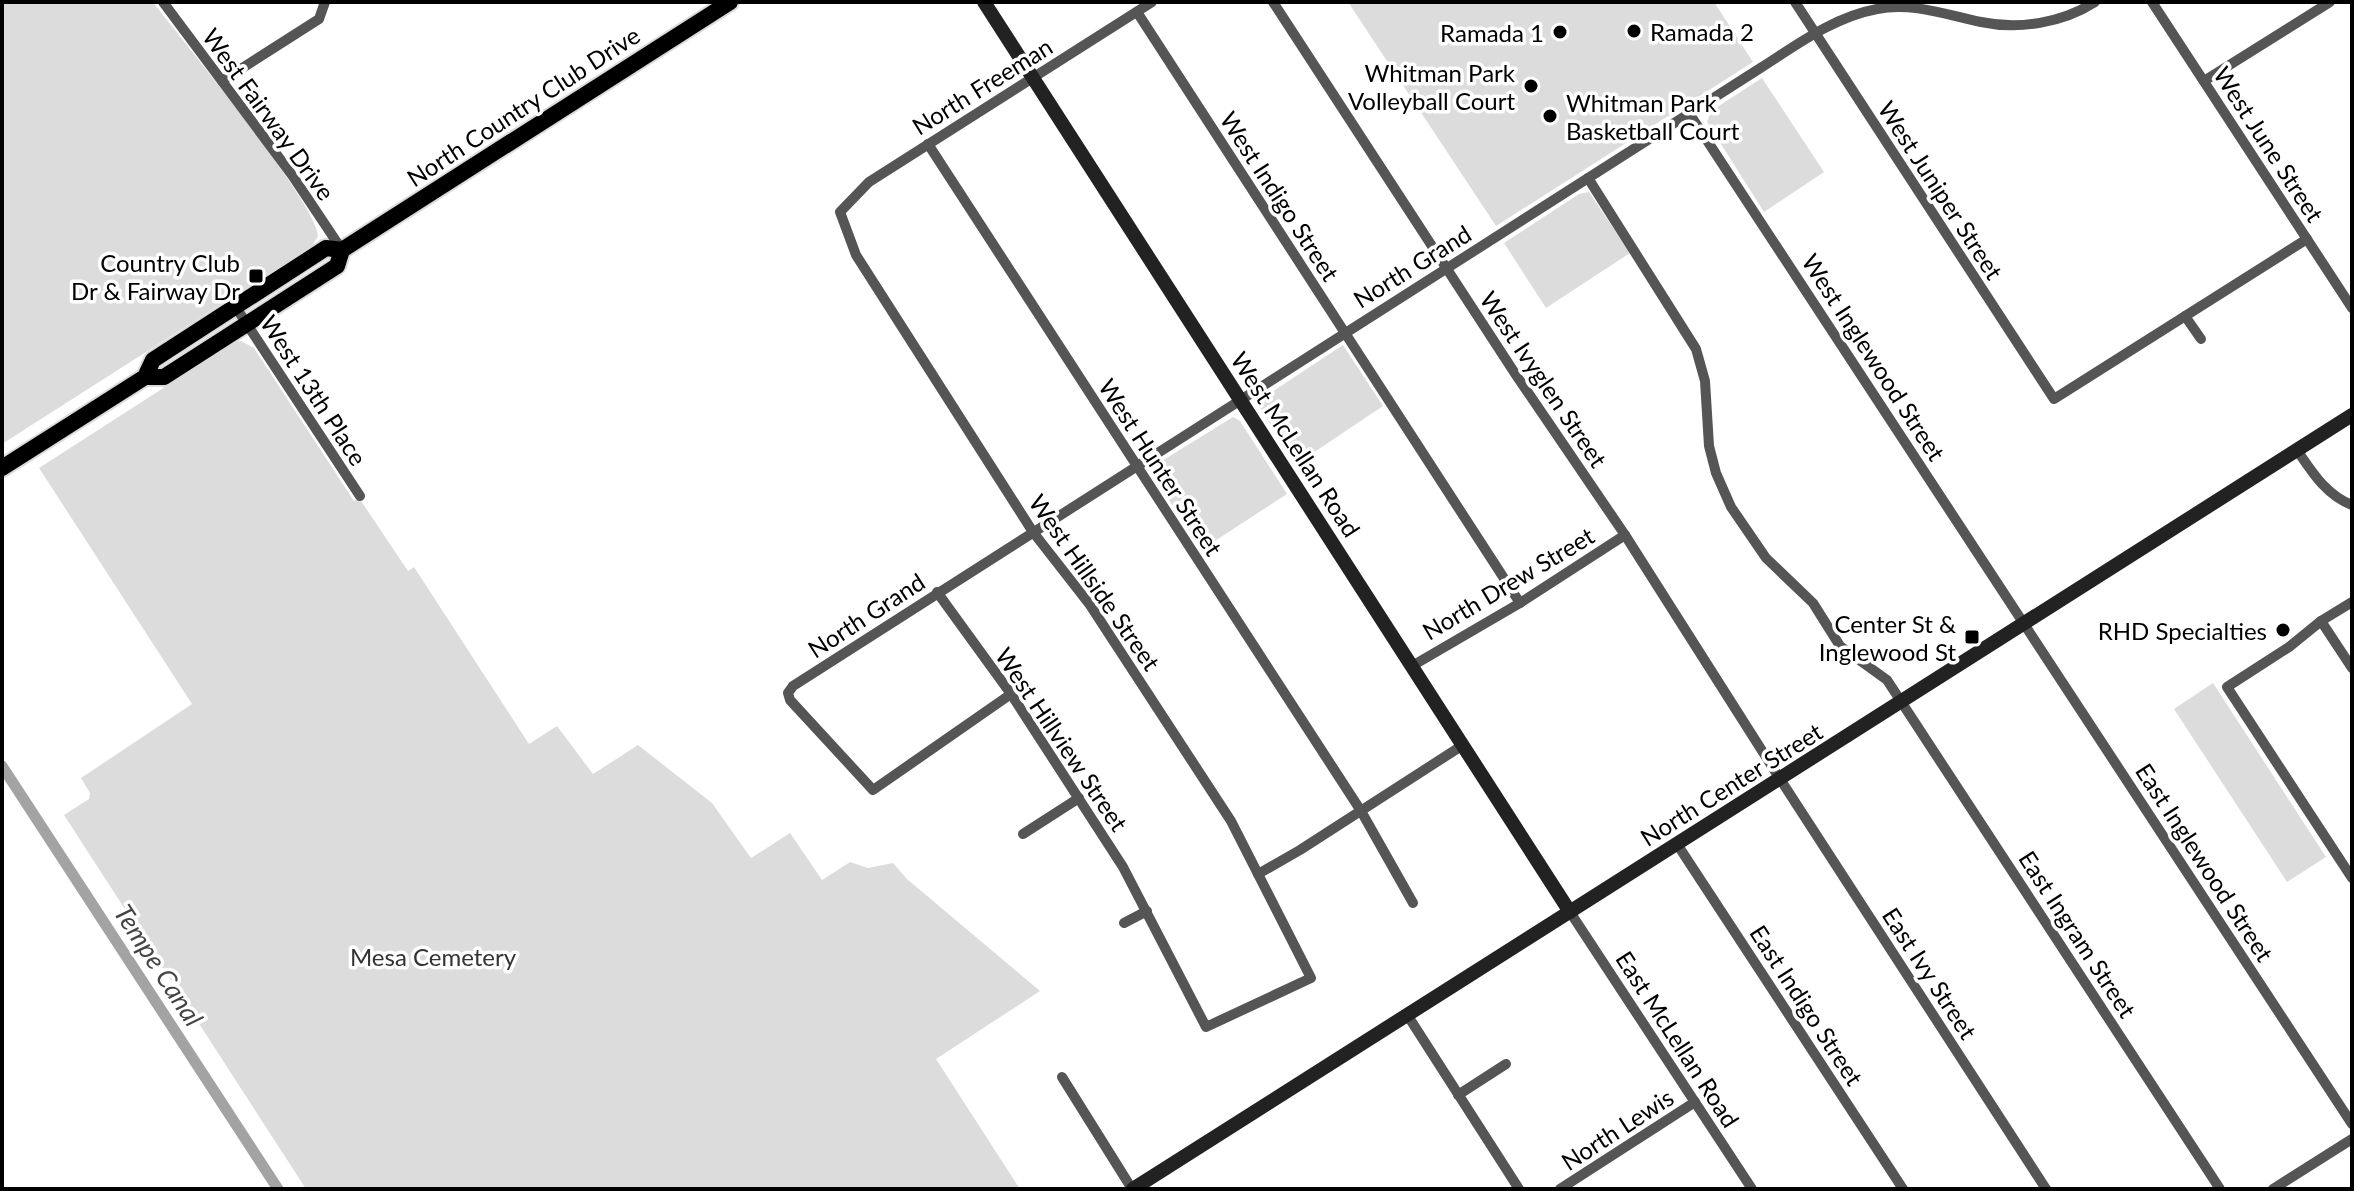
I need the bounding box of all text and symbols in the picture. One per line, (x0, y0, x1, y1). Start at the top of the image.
place label: Ramada 2 (1650, 17, 1754, 46)
place label: Ramada 1 (1440, 18, 1544, 47)
street label: North Country Club Drive (401, 20, 645, 192)
marker: Ramada 2 (1625, 22, 1643, 40)
street label: West Fairway Drive (197, 23, 341, 205)
marker: Ramada 1 (1551, 23, 1569, 41)
street label: North Freeman (907, 31, 1057, 141)
place label: Whitman Park Volleyball Court (1348, 58, 1516, 115)
street label: West June Street (2208, 61, 2330, 227)
marker: Whitman Park Volleyball Court (1522, 77, 1540, 95)
place label: Whitman Park Basketball Court (1566, 88, 1740, 145)
street label: West Juniper Street (1873, 95, 2010, 285)
street label: West Indigo Street (1215, 106, 1346, 286)
marker: Whitman Park Basketball Court (1541, 107, 1559, 125)
street label: North Grand (1348, 218, 1476, 314)
place label: Country Club Dr & Fairway Dr (71, 248, 240, 305)
street label: West Inglewood Street (1796, 248, 1952, 466)
marker: Country Club Dr & Fairway Dr (247, 267, 265, 285)
street label: West Ivyglen Street (1474, 286, 1614, 473)
street label: West 13th Place (255, 309, 373, 471)
street label: West McLellan Road (1225, 346, 1367, 542)
street label: West Hunter Street (1093, 373, 1229, 561)
street label: West Hillside Street (1023, 488, 1167, 676)
street label: North Drew Street (1417, 520, 1599, 646)
street label: North Grand (802, 567, 930, 663)
place label: Center St & Inglewood St (1819, 609, 1956, 666)
place label: RHD Specialties (2098, 616, 2267, 645)
marker: RHD Specialties (2274, 621, 2292, 639)
marker: Center St & Inglewood St (1963, 628, 1981, 646)
street label: West Hillview Street (990, 642, 1134, 837)
street label: North Center Street (1635, 716, 1828, 852)
street label: East Inglewood Street (2130, 758, 2280, 967)
street label: East Ingram Street (2013, 845, 2143, 1023)
water label: Tempe Canal (108, 898, 210, 1032)
street label: East Ivy Street (1877, 902, 1983, 1044)
street label: East Indigo Street (1744, 919, 1870, 1091)
park label: Mesa Cemetery (350, 942, 517, 971)
street label: East McLellan Road (1610, 945, 1746, 1133)
street label: North Lewis (1556, 1082, 1678, 1176)

